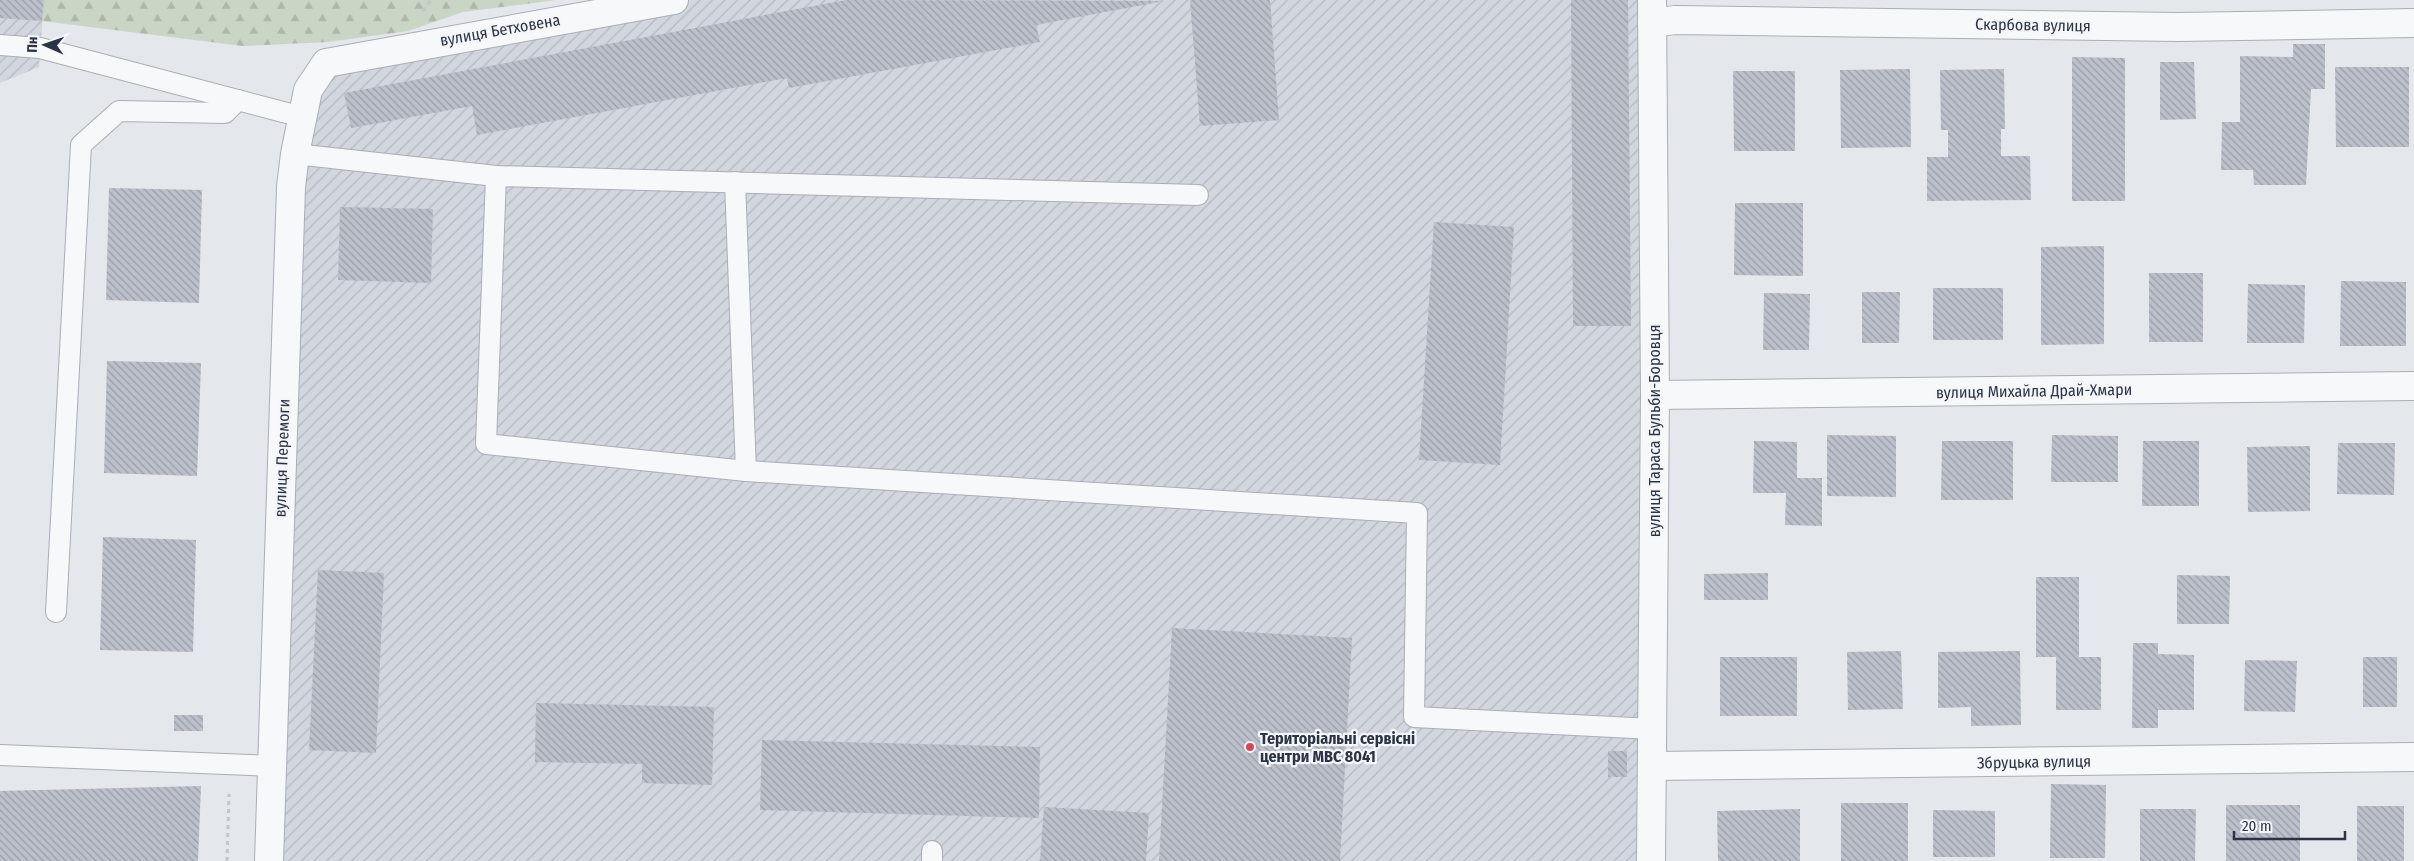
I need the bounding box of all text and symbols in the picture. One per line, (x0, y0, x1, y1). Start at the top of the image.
street label: вулиця Бетховена (438, 10, 562, 50)
street label: Скарбова вулиця (1975, 14, 2091, 36)
north arrow (20, 20, 70, 70)
text: Пн (24, 36, 41, 53)
street label: вулиця Тараса Бульби-Боровця (1645, 325, 1664, 537)
street label: вулиця Михайла Драй-Хмари (1936, 380, 2132, 402)
street label: вулиця Перемоги (270, 398, 294, 518)
place label: Територіальні сервісні центри МВС 8041 (1260, 729, 1415, 766)
marker: Територіальні сервісні центри МВС 8041 (1244, 741, 1256, 753)
street label: Збруцька вулиця (1977, 752, 2091, 772)
scale bar (2234, 808, 2345, 840)
text: 20 m (2242, 817, 2272, 835)

